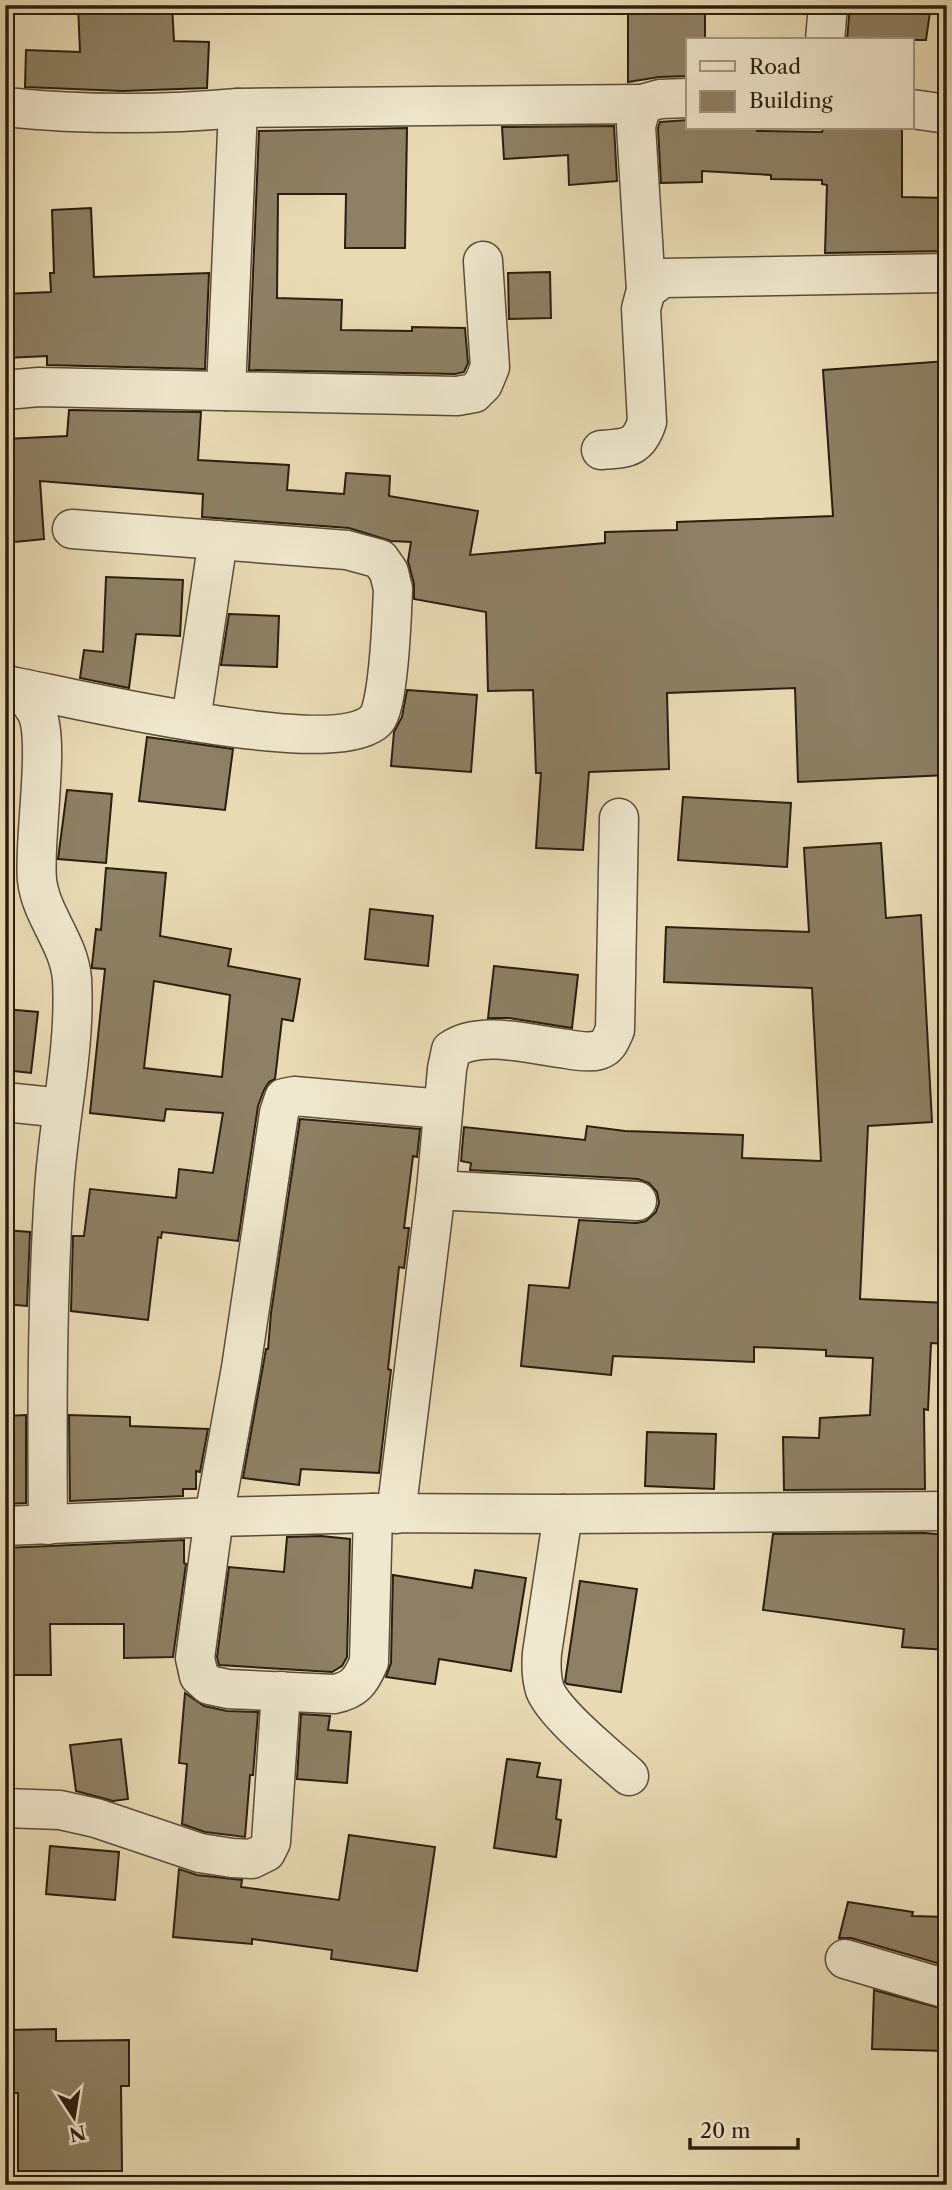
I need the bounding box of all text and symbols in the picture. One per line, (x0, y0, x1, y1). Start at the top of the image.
legend (686, 38, 914, 130)
text: Road (749, 54, 801, 79)
text: Building (749, 88, 834, 113)
north arrow (38, 2082, 108, 2152)
scale bar (690, 2106, 798, 2150)
text: 20 m (700, 2118, 751, 2143)
text: N (67, 2120, 88, 2146)

